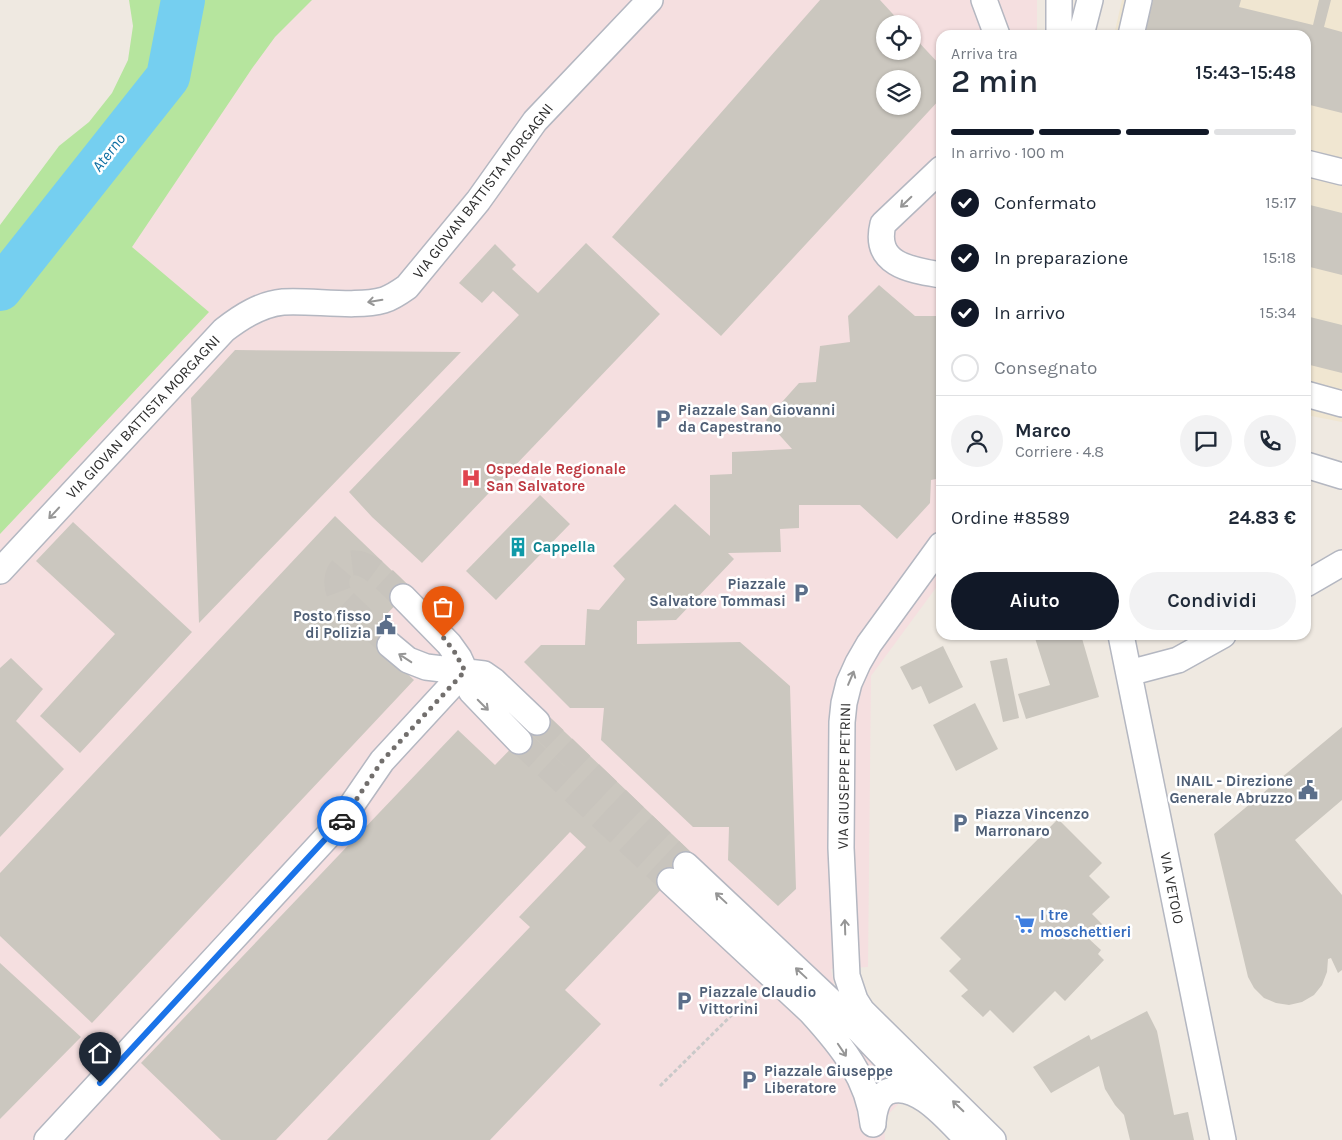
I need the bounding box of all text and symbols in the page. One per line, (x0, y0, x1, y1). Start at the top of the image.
map controls (876, 15, 921, 115)
button: locate (876, 15, 921, 60)
text: Arriva tra (951, 44, 1018, 63)
text: 15:43–15:48 (1195, 62, 1296, 84)
text: 2 min (951, 63, 1038, 100)
button: layers (876, 70, 921, 115)
street label: VIA GIOVAN BATTISTA MORGAGNI (409, 100, 557, 282)
water label: Aterno (88, 129, 129, 175)
text: In arrivo · 100 m (951, 143, 1064, 162)
icon: check (951, 189, 979, 217)
text: Confermato (994, 192, 1096, 214)
text: 15:17 (1265, 193, 1296, 212)
one-way arrow (899, 196, 912, 208)
icon: check (951, 244, 979, 272)
text: In preparazione (994, 247, 1128, 269)
text: 15:18 (1263, 248, 1296, 267)
one-way arrow (367, 297, 383, 307)
icon: check (951, 299, 979, 327)
text: In arrivo (994, 302, 1065, 324)
text: 15:34 (1260, 303, 1296, 322)
street label: VIA GIOVAN BATTISTA MORGAGNI (62, 331, 224, 503)
text: Consegnato (994, 357, 1097, 379)
place label: Piazzale San Giovanni da Capestrano (678, 401, 836, 436)
parking icon: Piazzale San Giovanni da Capestrano (652, 408, 674, 430)
button: person (951, 415, 1003, 467)
button: chat (1180, 415, 1232, 467)
button: phone (1244, 415, 1296, 467)
text: Marco (1015, 420, 1071, 442)
text: Corriere · 4.8 (1015, 442, 1104, 461)
place label: Ospedale Regionale San Salvatore (486, 460, 626, 495)
hospital icon: Ospedale Regionale San Salvatore (460, 467, 482, 489)
one-way arrow (48, 506, 60, 519)
text: Ordine #8589 (951, 507, 1070, 529)
text: 24.83 € (1228, 507, 1296, 529)
building icon: Cappella (507, 536, 529, 558)
place label: Cappella (533, 538, 595, 556)
button: Aiuto (951, 572, 1119, 630)
button: Condividi (1129, 572, 1296, 630)
place label: Piazzale Salvatore Tommasi (649, 575, 786, 610)
parking icon: Piazzale Salvatore Tommasi (790, 582, 812, 604)
pin (422, 586, 464, 637)
icon: bag (429, 593, 457, 621)
place label: Posto fisso di Polizia (293, 607, 371, 642)
public building icon: Posto fisso di Polizia (375, 614, 397, 636)
one-way arrow (399, 652, 413, 662)
one-way arrow (847, 671, 857, 686)
one-way arrow (477, 698, 489, 711)
street label: VIA GIUSEPPE PETRINI (834, 703, 854, 849)
place label: INAIL - Direzione Generale Abruzzo (1169, 772, 1293, 807)
public building icon: INAIL - Direzione Generale Abruzzo (1297, 779, 1319, 801)
courier (317, 796, 367, 846)
place label: Piazza Vincenzo Marronaro (975, 805, 1089, 840)
icon: car (328, 807, 356, 835)
parking icon: Piazza Vincenzo Marronaro (949, 812, 971, 834)
street label: VIA VETOIO (1156, 851, 1188, 925)
one-way arrow (715, 892, 727, 904)
place label: I tre moschettieri (1040, 906, 1131, 941)
supermarket icon: I tre moschettieri (1014, 913, 1036, 935)
one-way arrow (840, 919, 849, 935)
one-way arrow (794, 967, 807, 979)
place label: Piazzale Claudio Vittorini (699, 983, 816, 1018)
parking icon: Piazzale Claudio Vittorini (673, 990, 695, 1012)
pin (79, 1032, 121, 1083)
icon: home (86, 1039, 114, 1067)
one-way arrow (837, 1043, 847, 1057)
place label: Piazzale Giuseppe Liberatore (764, 1062, 893, 1097)
parking icon: Piazzale Giuseppe Liberatore (738, 1069, 760, 1091)
one-way arrow (952, 1100, 965, 1112)

